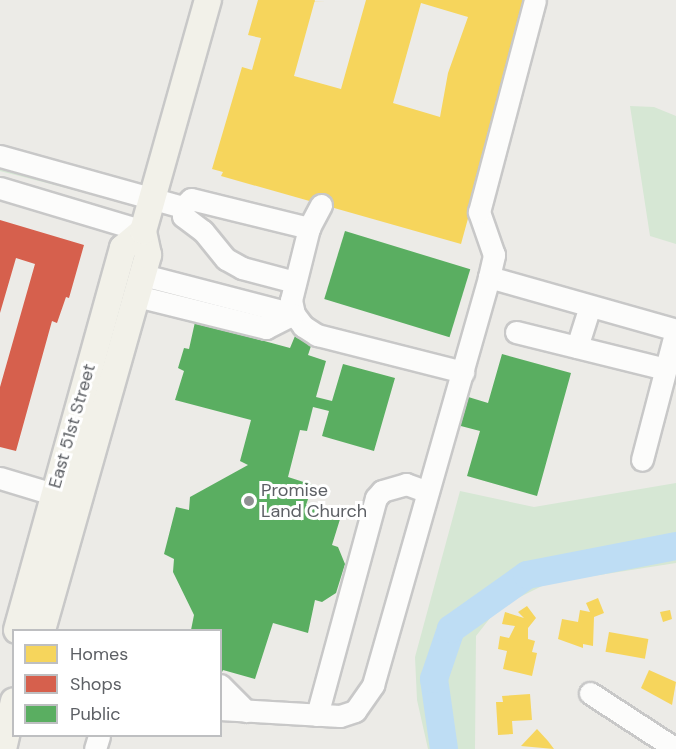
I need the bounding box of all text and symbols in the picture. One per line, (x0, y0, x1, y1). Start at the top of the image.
street label: East 51st Street (44, 361, 100, 491)
place label: Promise Land Church (261, 480, 367, 522)
marker: Promise Land Church (242, 494, 256, 508)
legend (12, 629, 222, 737)
text: Homes (70, 642, 128, 666)
text: Shops (70, 672, 122, 696)
text: Public (70, 702, 121, 726)

